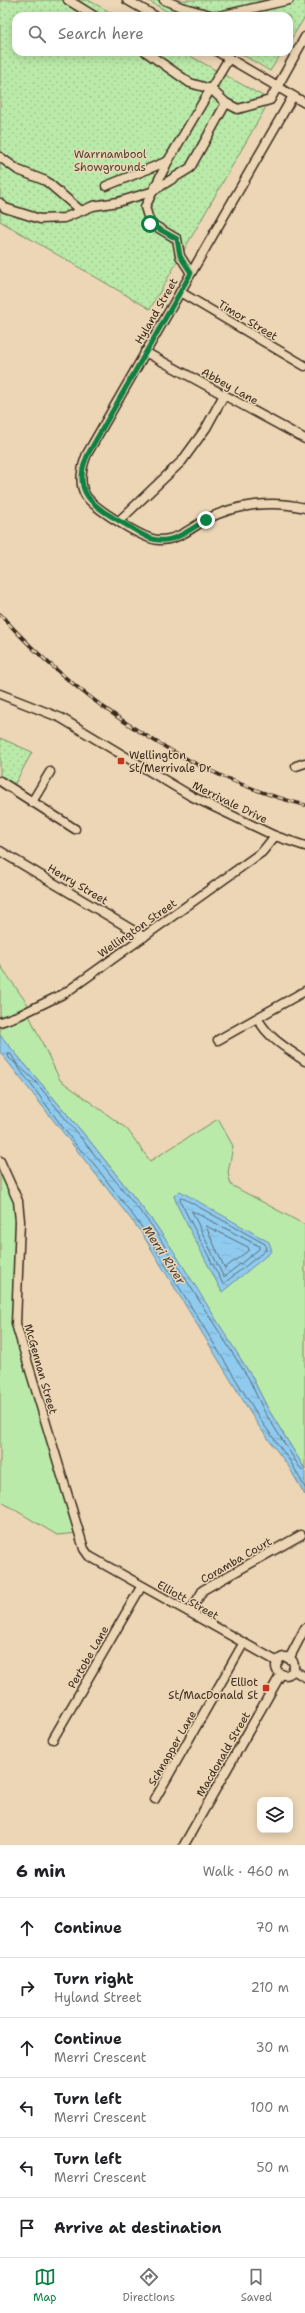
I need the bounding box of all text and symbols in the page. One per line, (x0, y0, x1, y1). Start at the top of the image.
search box (12, 12, 293, 56)
icon: search (26, 23, 48, 45)
text: Search here (58, 24, 144, 44)
park label: Warrnambool Showgrounds (74, 147, 147, 175)
route start (141, 215, 159, 233)
street label: Hyland Street (131, 275, 182, 347)
street label: Timor Street (215, 297, 280, 344)
street label: Abbey Lane (199, 365, 261, 408)
route end (197, 511, 215, 529)
place label: Wellington St/Merrivale Dr (129, 748, 211, 776)
marker: Wellington St/Merrivale Dr (116, 756, 126, 766)
street label: Merrivale Drive (190, 778, 270, 827)
street label: Henry Street (45, 860, 111, 908)
street label: Wellington Street (95, 896, 180, 961)
water label: Merri River (139, 1223, 189, 1288)
street label: McGennan Street (20, 1322, 61, 1416)
street label: Coramba Court (198, 1534, 275, 1587)
street label: Elliott Street (154, 1577, 221, 1624)
street label: Pertobe Lane (64, 1623, 112, 1691)
place label: Elliot St/MacDonald St (168, 1675, 258, 1703)
marker: Elliot St/MacDonald St (261, 1683, 271, 1693)
street label: Schnapper Lane (145, 1708, 200, 1789)
street label: Macdonald Street (193, 1709, 254, 1799)
map controls (257, 1797, 293, 1833)
button: layers (257, 1797, 293, 1833)
text: 6 min (16, 1860, 66, 1882)
text: Walk · 460 m (203, 1863, 289, 1880)
icon: ahead (16, 1917, 38, 1939)
text: Continue (54, 1918, 122, 1938)
text: 70 m (255, 1919, 289, 1936)
text: Turn right (54, 1969, 134, 1989)
icon: right (16, 1977, 38, 1999)
text: 210 m (251, 1979, 289, 1996)
text: Hyland Street (54, 1989, 142, 2006)
text: Continue (54, 2029, 122, 2049)
icon: ahead (16, 2037, 38, 2059)
text: 30 m (255, 2039, 289, 2056)
text: Merri Crescent (54, 2049, 147, 2066)
text: Turn left (54, 2089, 122, 2109)
icon: left (16, 2097, 38, 2119)
text: 100 m (250, 2099, 289, 2116)
text: Merri Crescent (54, 2109, 147, 2126)
text: Turn left (54, 2149, 122, 2169)
icon: left (16, 2157, 38, 2179)
text: 50 m (256, 2159, 289, 2176)
text: Merri Crescent (54, 2169, 147, 2186)
icon: arrive (16, 2217, 38, 2239)
text: Arrive at destination (54, 2218, 222, 2238)
tab: Map (33, 2266, 57, 2305)
tab: Directions (122, 2266, 175, 2305)
tab: Saved (241, 2266, 272, 2305)

